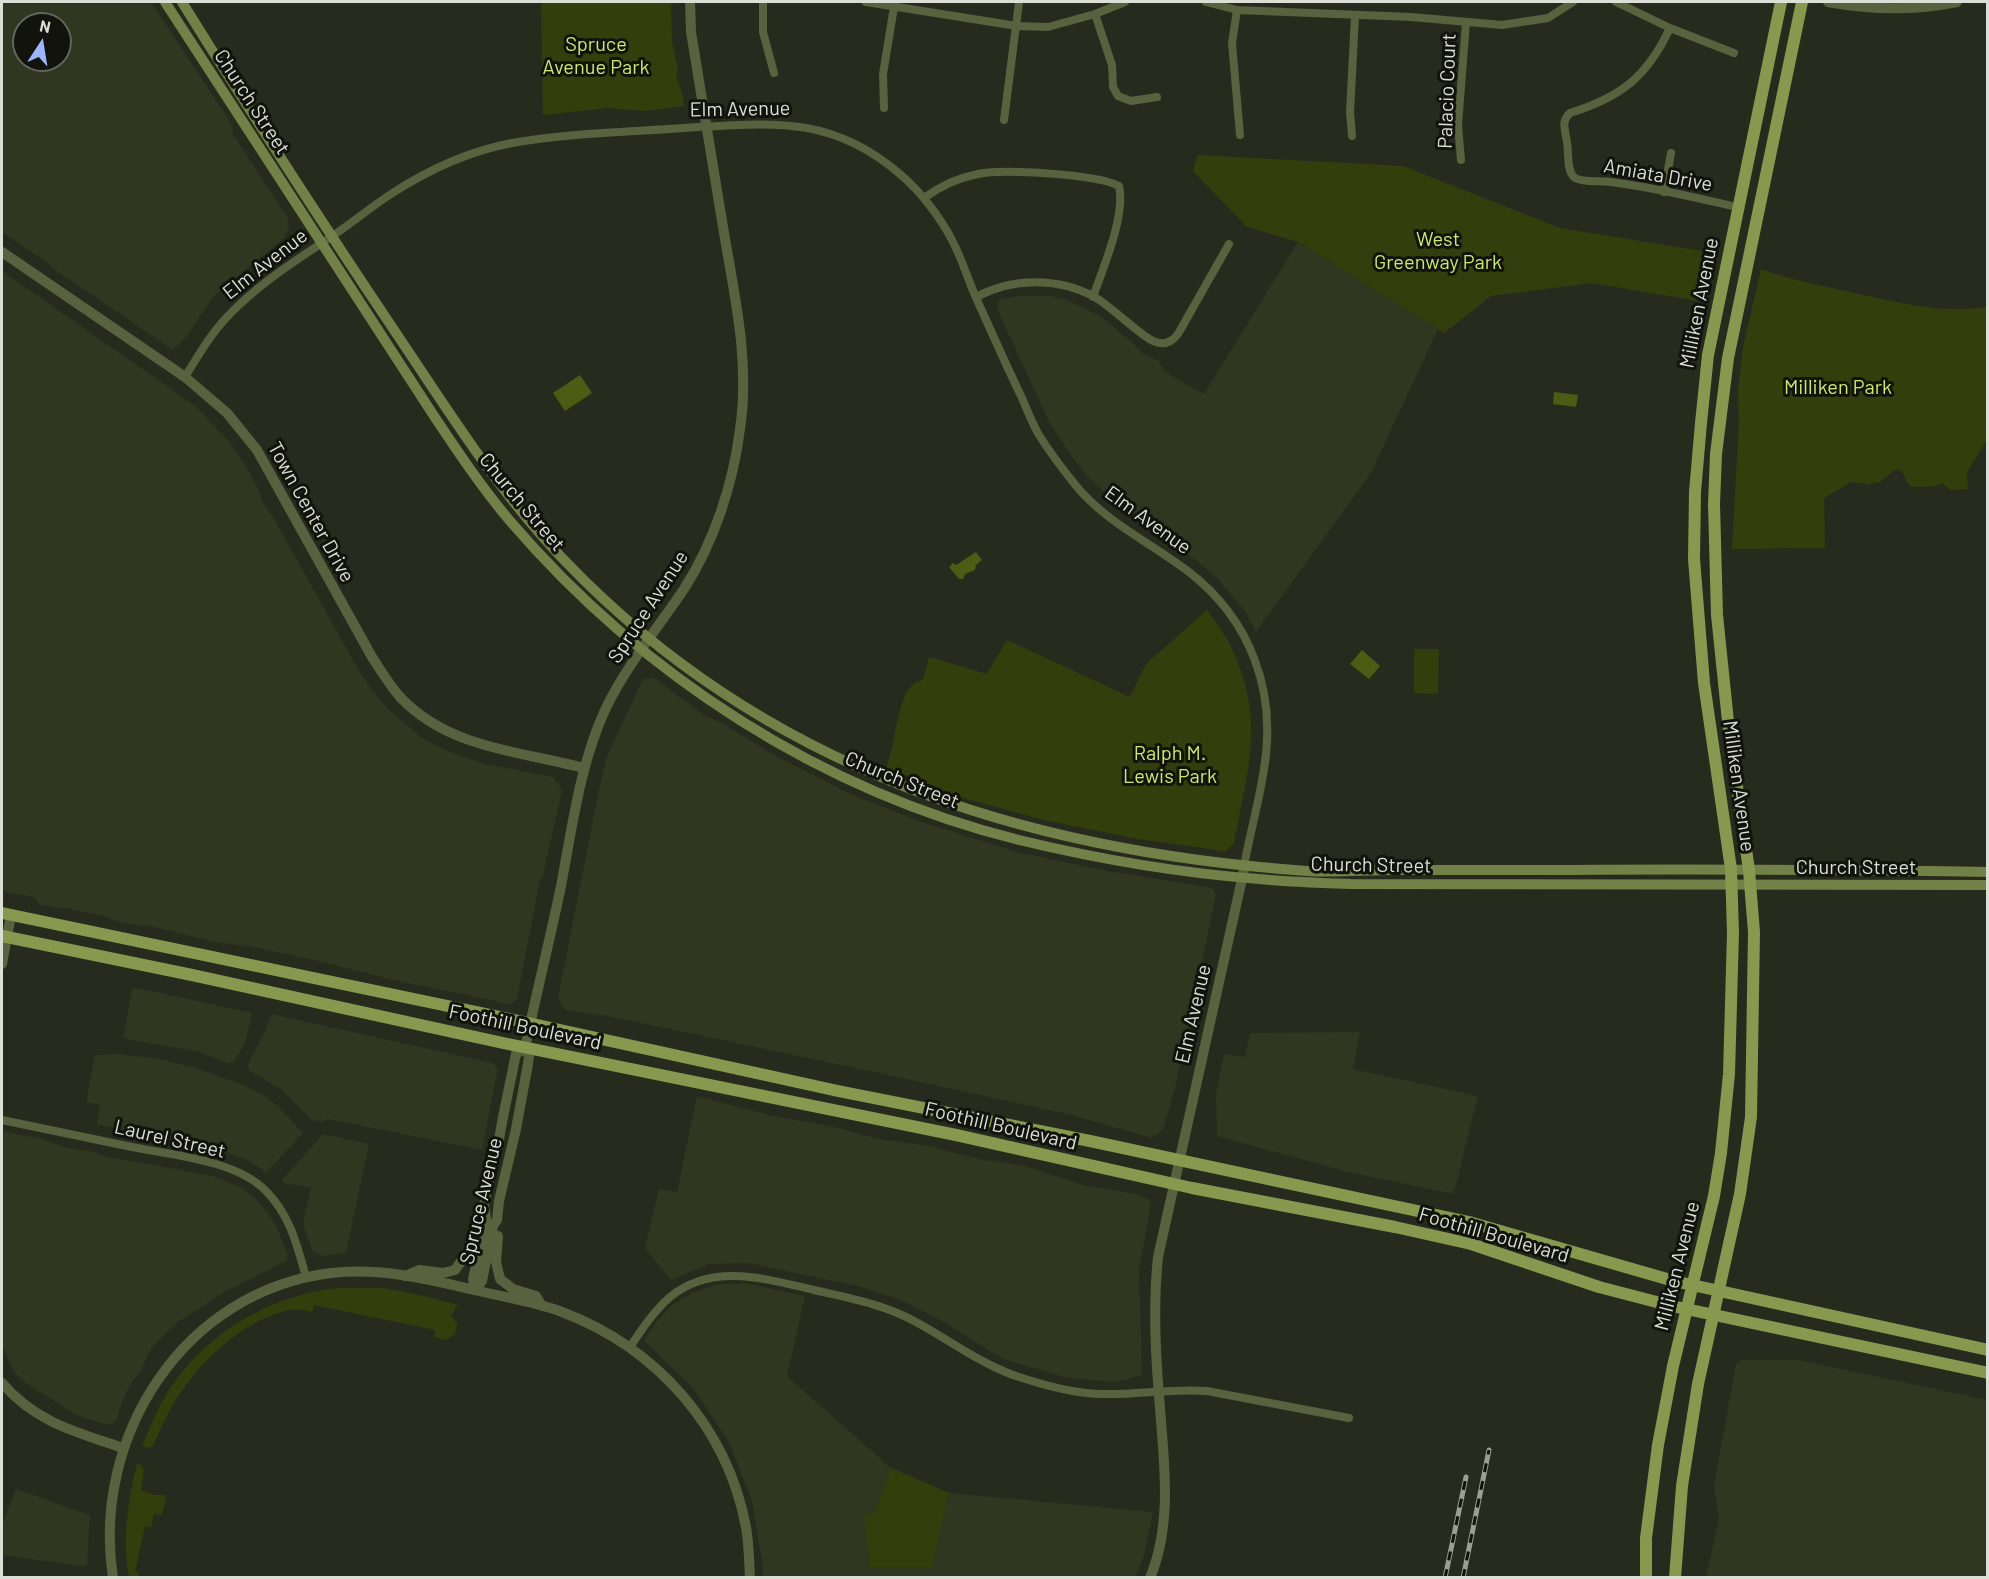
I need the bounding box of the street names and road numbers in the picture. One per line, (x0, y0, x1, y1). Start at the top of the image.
street label: Palacio Court (1433, 33, 1461, 149)
street label: Church Street (209, 45, 295, 159)
street label: Elm Avenue (689, 96, 791, 122)
street label: Amiata Drive (1602, 154, 1714, 196)
street label: Elm Avenue (218, 224, 312, 304)
street label: Milliken Avenue (1675, 236, 1723, 370)
street label: Town Center Drive (263, 438, 359, 586)
street label: Church Street (474, 448, 570, 556)
street label: Elm Avenue (1100, 481, 1196, 559)
street label: Spruce Avenue (603, 546, 693, 668)
street label: Milliken Avenue (1718, 719, 1760, 853)
street label: Church Street (842, 746, 962, 814)
street label: Church Street (1310, 852, 1432, 878)
street label: Church Street (1796, 855, 1916, 879)
street label: Elm Avenue (1170, 962, 1216, 1066)
street label: Foothill Boulevard (447, 999, 603, 1055)
street label: Foothill Boulevard (923, 1097, 1079, 1155)
street label: Laurel Street (112, 1115, 228, 1163)
street label: Spruce Avenue (455, 1135, 507, 1267)
street label: Milliken Avenue (1649, 1199, 1705, 1333)
street label: Foothill Boulevard (1416, 1202, 1572, 1268)

